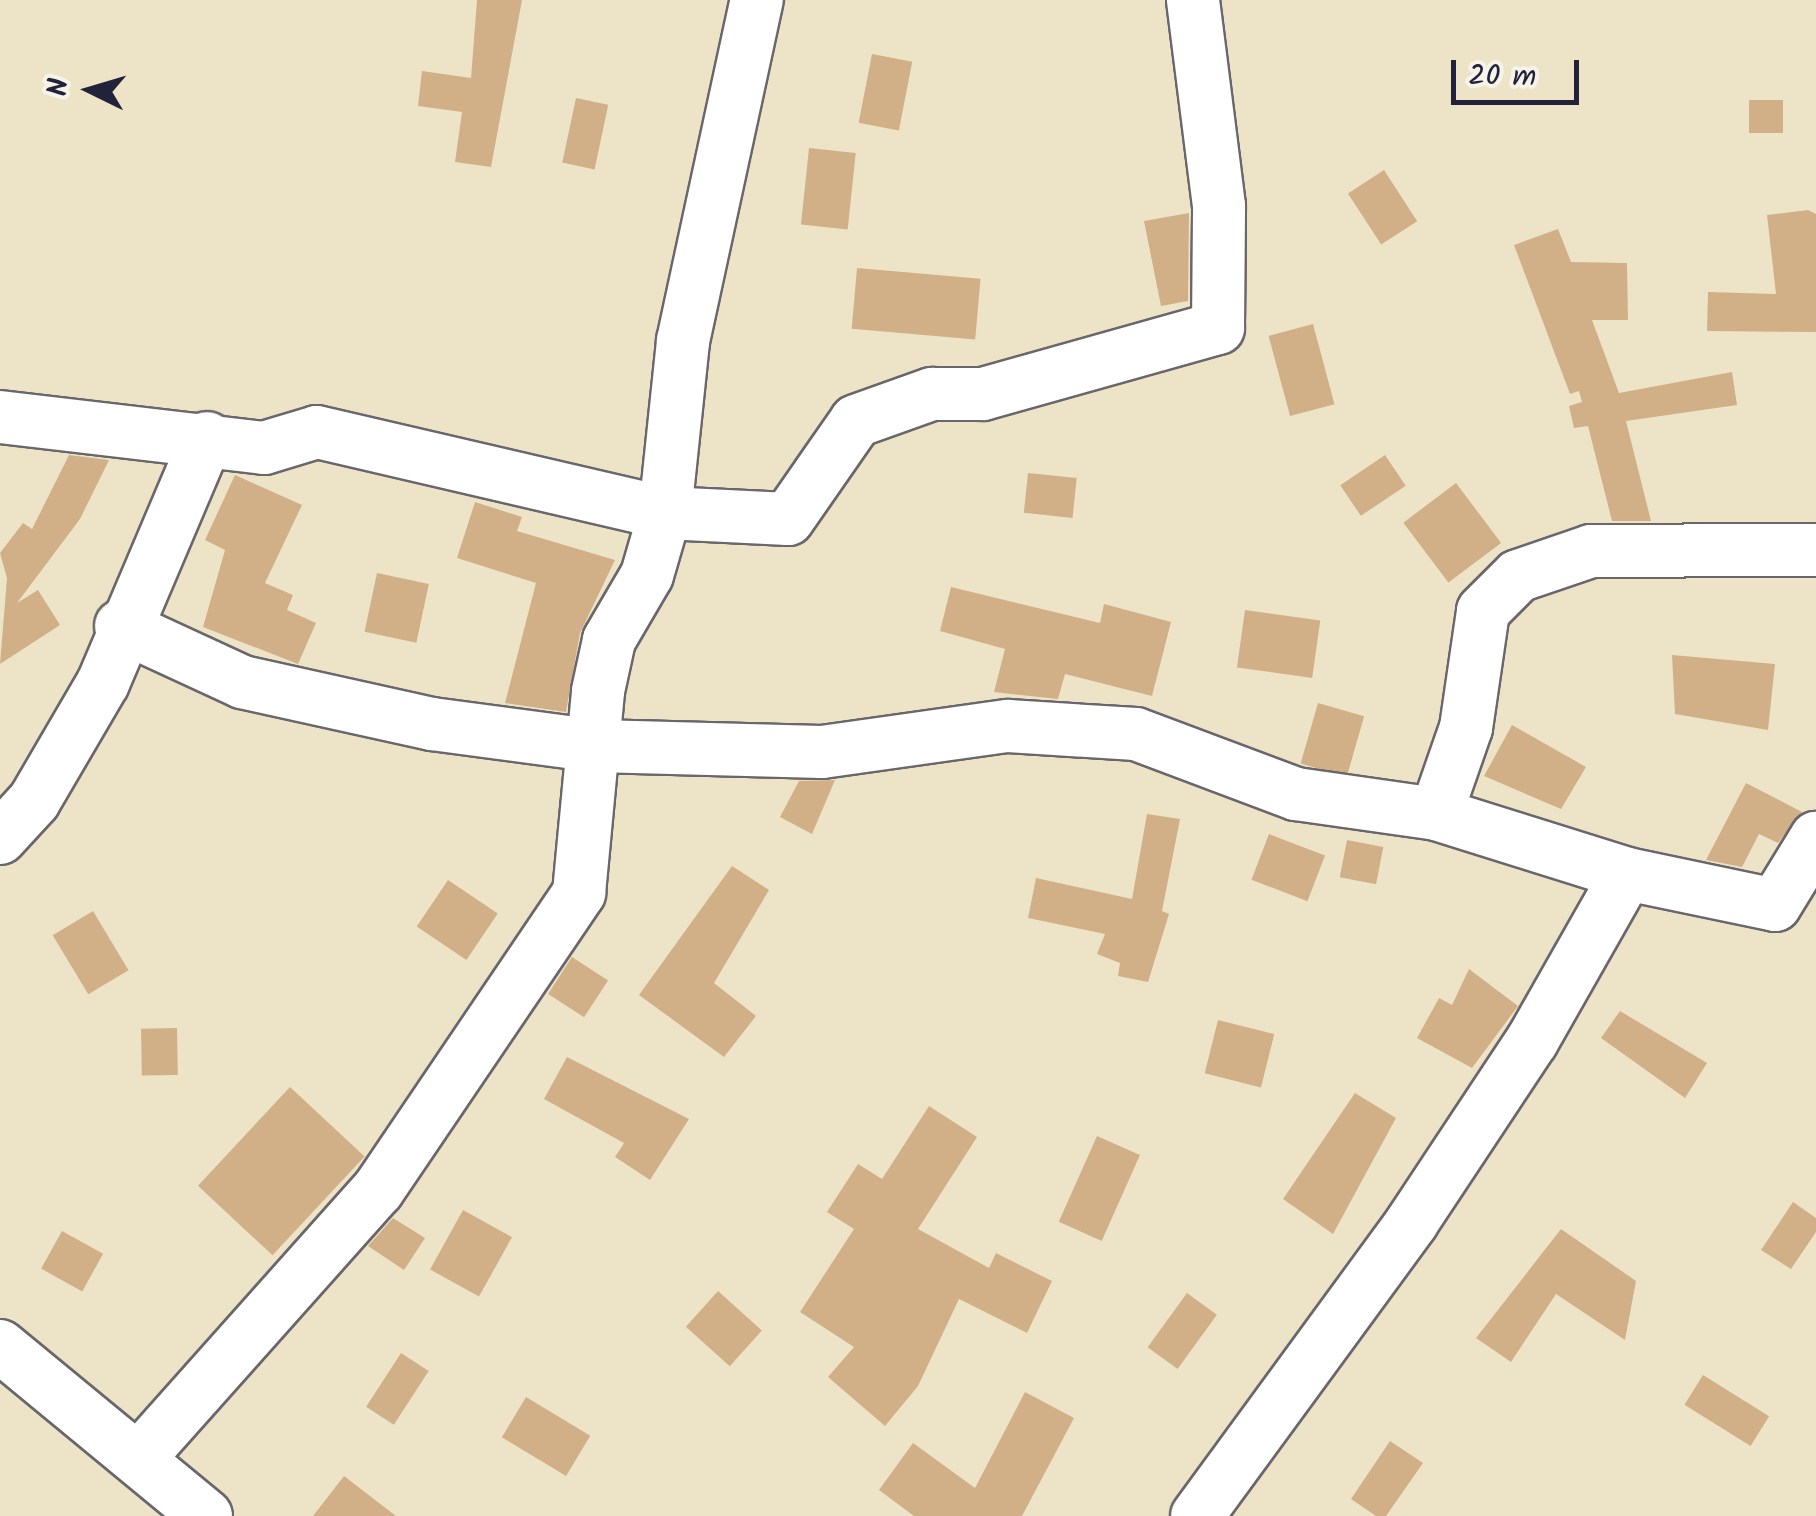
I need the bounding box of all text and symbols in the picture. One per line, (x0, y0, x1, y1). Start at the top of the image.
north arrow (40, 40, 140, 140)
scale bar (1456, 40, 1584, 102)
text: 20 m (1468, 53, 1536, 101)
text: N (36, 77, 83, 98)

